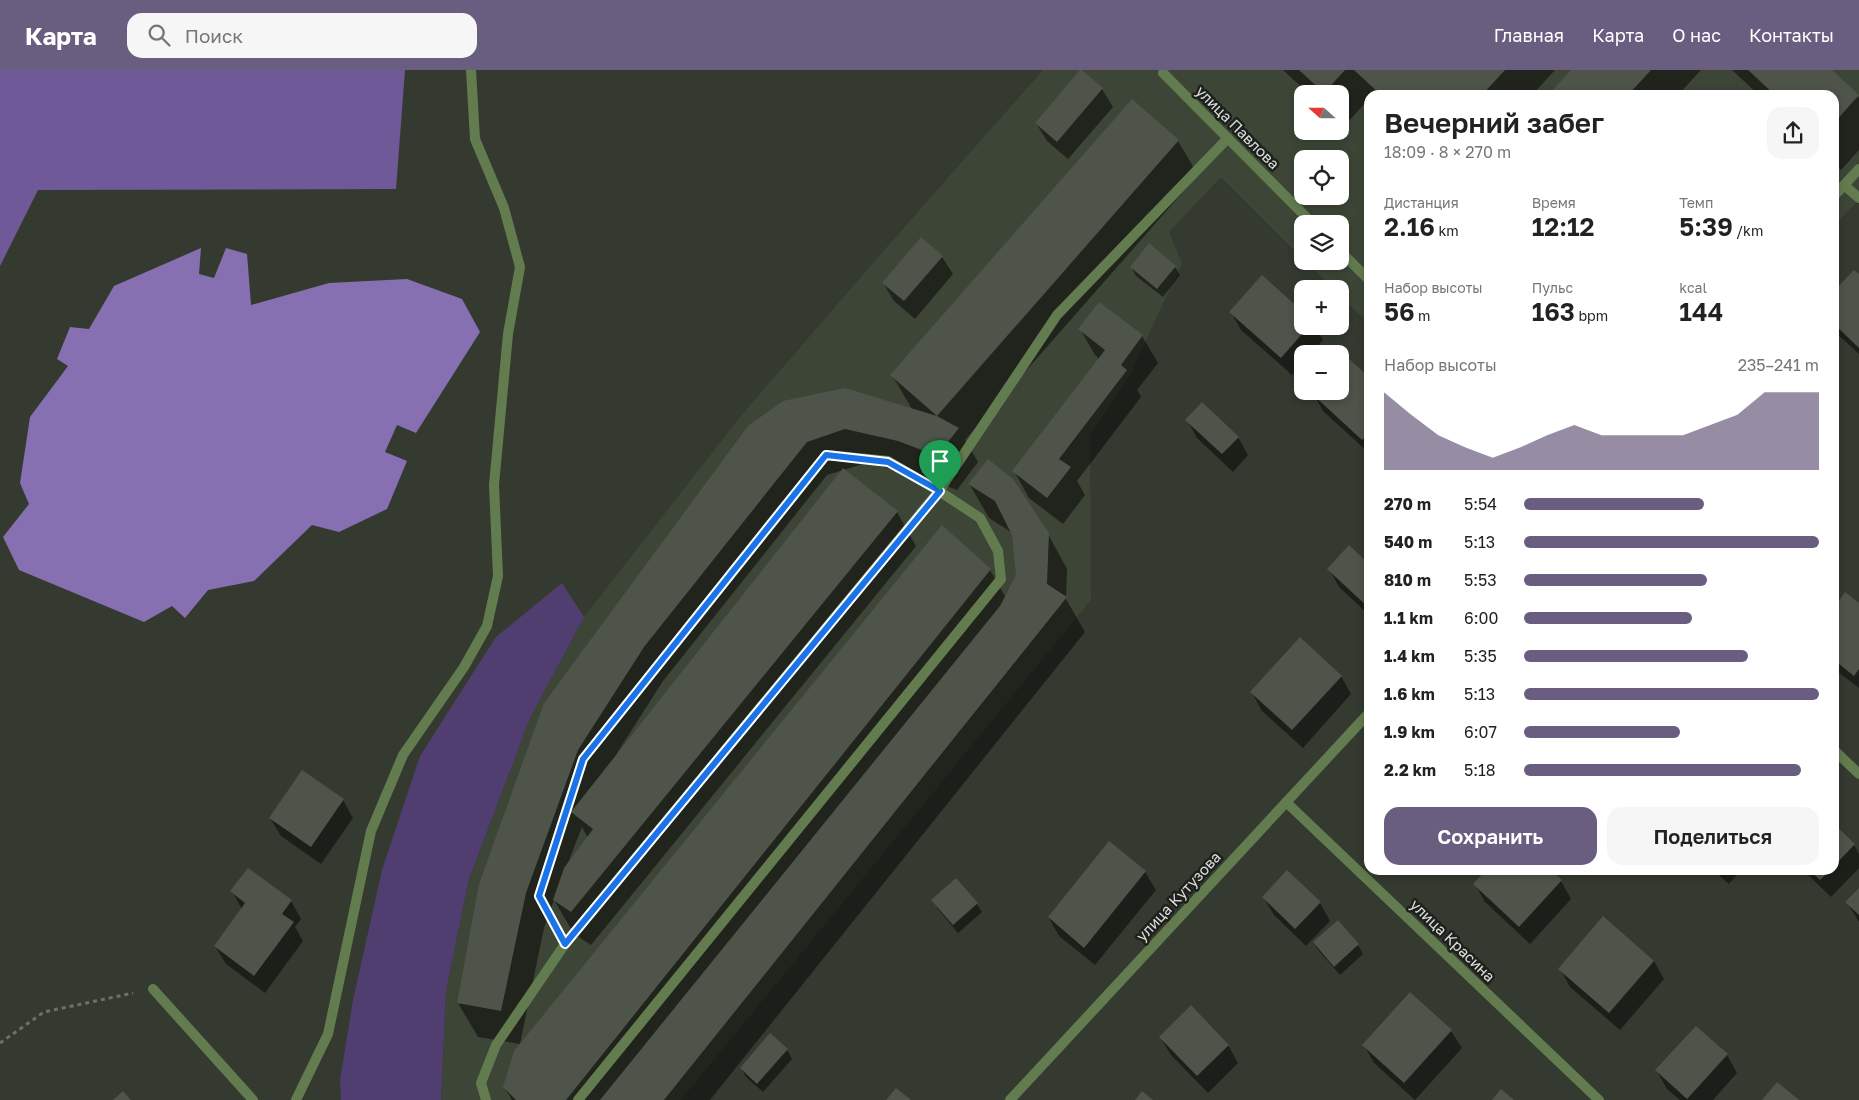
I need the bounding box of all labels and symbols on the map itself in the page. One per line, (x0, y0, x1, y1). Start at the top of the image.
street label: улица Павлова (1193, 82, 1283, 172)
north arrow (1294, 85, 1349, 140)
pin (919, 440, 961, 491)
street label: улица Кутузова (1132, 847, 1224, 945)
street label: улица Красина (1407, 895, 1499, 985)

